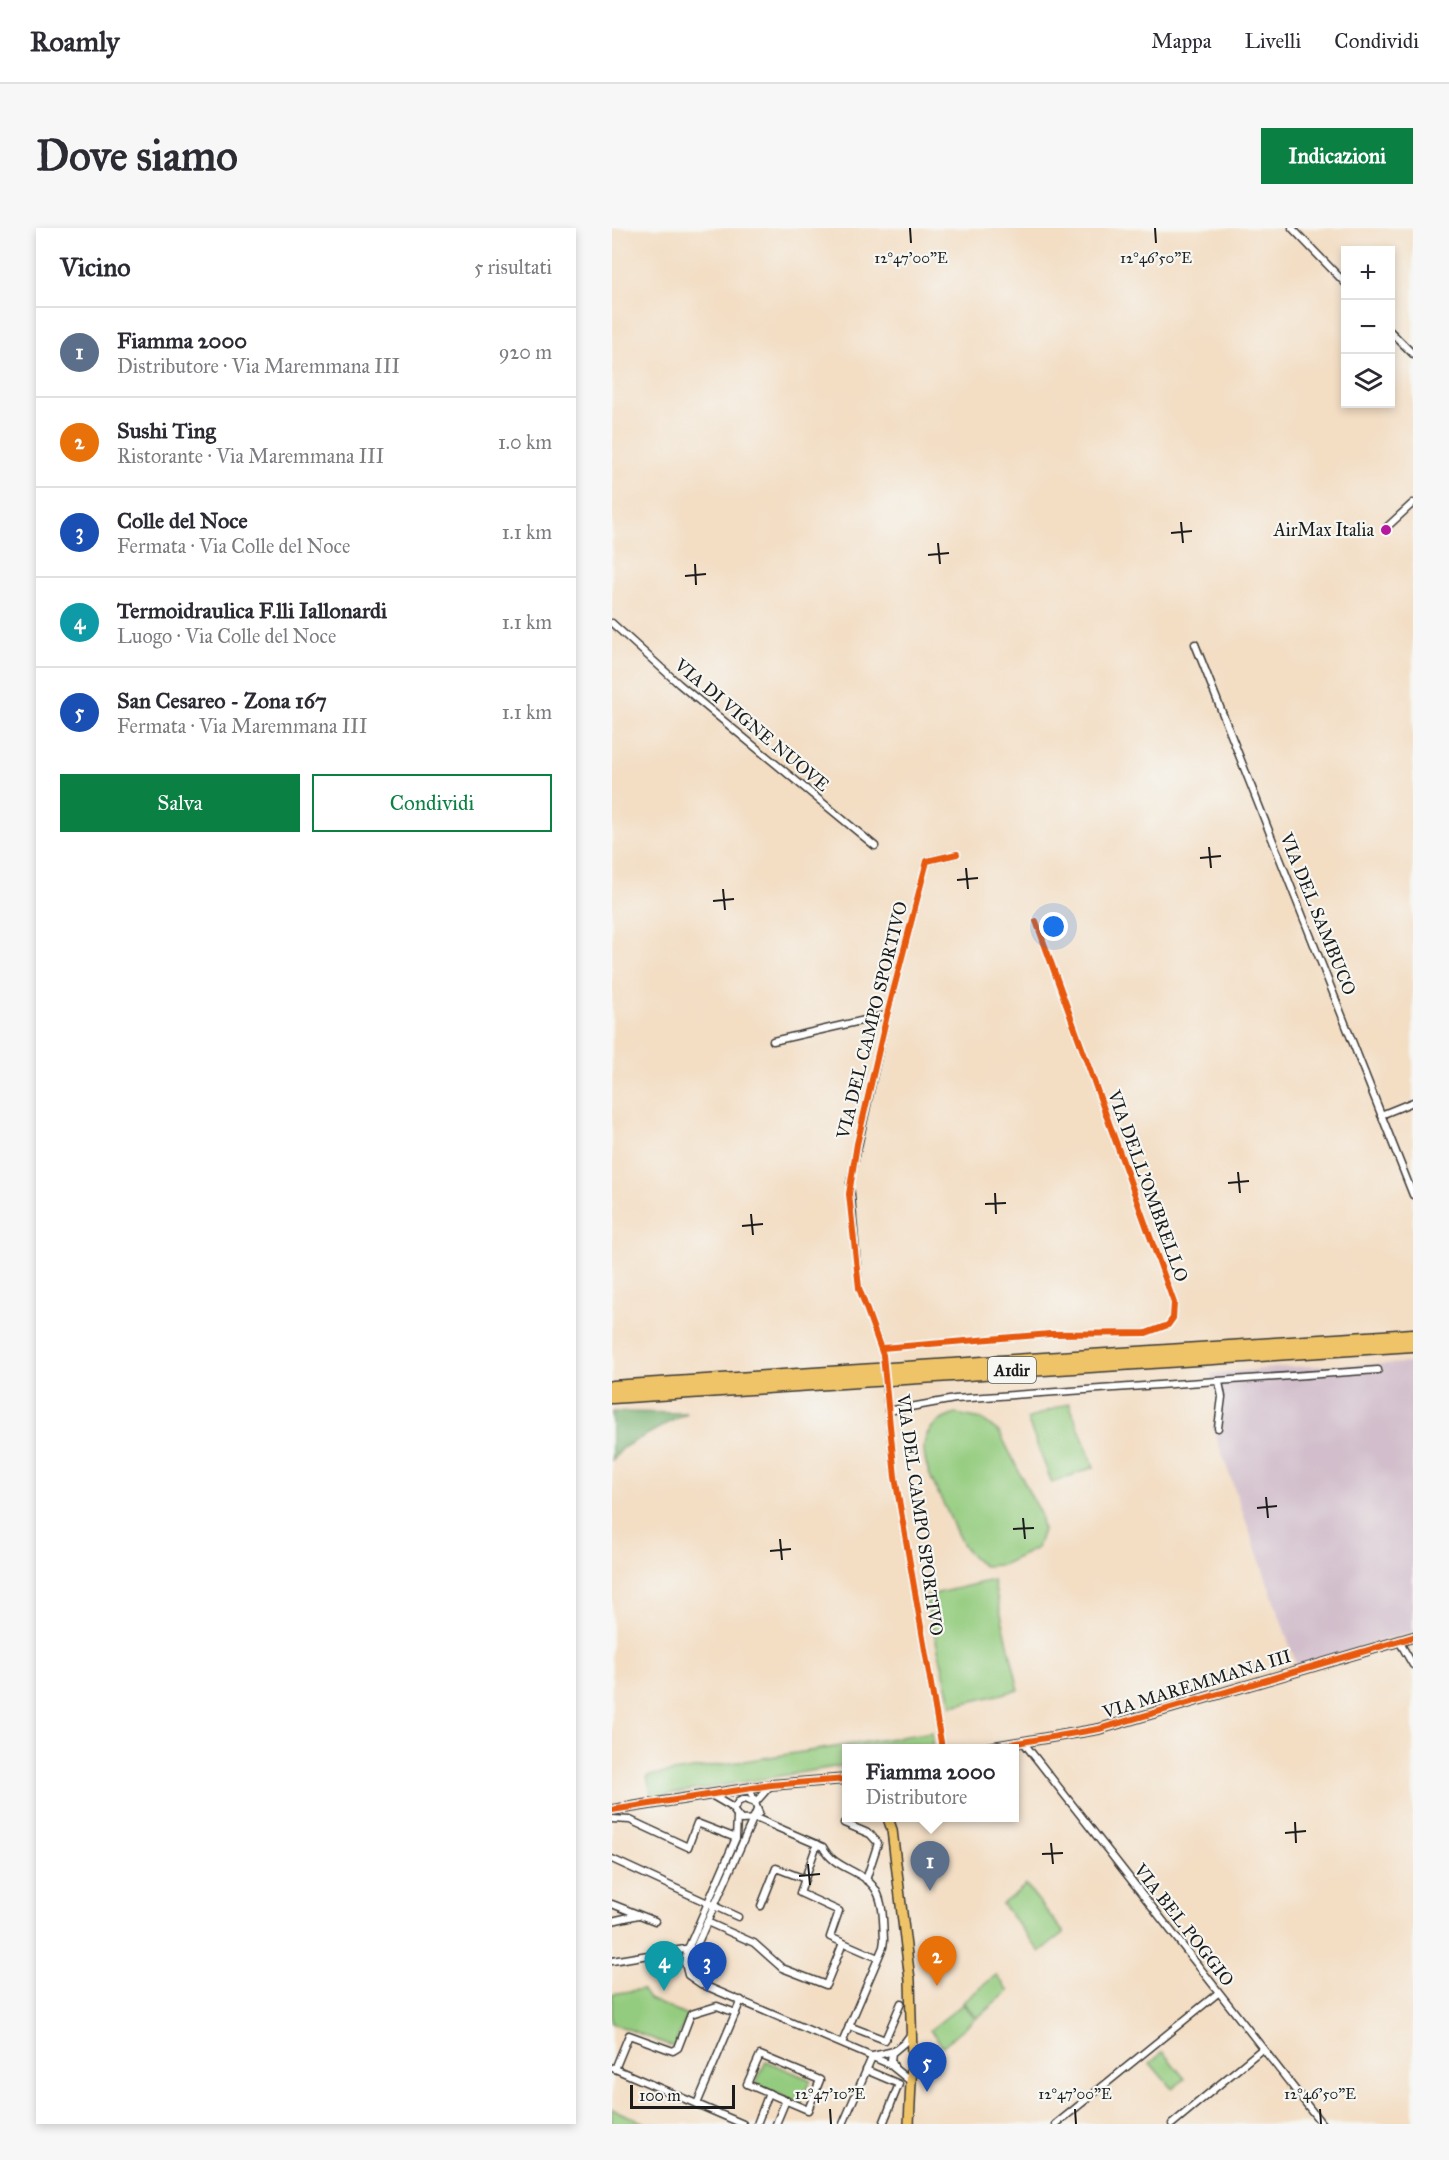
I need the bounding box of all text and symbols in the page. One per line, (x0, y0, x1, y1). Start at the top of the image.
text: Roamly (30, 24, 119, 59)
text: Mappa (1151, 28, 1212, 54)
text: Livelli (1245, 28, 1301, 54)
text: Condividi (1334, 28, 1419, 54)
button: Indicazioni (1261, 128, 1413, 184)
text: Dove siamo (36, 130, 238, 182)
map controls (1341, 246, 1395, 408)
button: + (1341, 246, 1395, 300)
text: 12°47'00"E (874, 249, 948, 267)
text: 12°46'50"E (1120, 249, 1192, 267)
text: Vicino (60, 251, 131, 283)
text: 5 risultati (474, 255, 552, 279)
button: − (1341, 300, 1395, 354)
text: Fiamma 2000 (117, 327, 247, 354)
text: 1 (76, 340, 83, 364)
text: 920 m (499, 340, 552, 364)
text: Distributore · Via Maremmana III (117, 354, 400, 378)
button: layers (1341, 354, 1395, 408)
text: Sushi Ting (117, 417, 216, 444)
text: 2 (75, 430, 84, 454)
text: 1.0 km (498, 430, 552, 454)
text: Ristorante · Via Maremmana III (117, 444, 384, 468)
text: Colle del Noce (117, 507, 248, 534)
place label: AirMax Italia (1273, 519, 1374, 541)
text: 3 (76, 520, 84, 544)
text: 1.1 km (502, 520, 552, 544)
marker: AirMax Italia (1379, 523, 1393, 537)
text: Fermata · Via Colle del Noce (117, 534, 350, 558)
text: Termoidraulica F.lli Iallonardi (117, 597, 387, 624)
text: 4 (74, 610, 85, 634)
text: 1.1 km (502, 610, 552, 634)
text: Luogo · Via Colle del Noce (117, 624, 336, 648)
street label: VIA DI VIGNE NUOVE (670, 653, 834, 796)
text: San Cesareo - Zona 167 (117, 687, 327, 714)
text: 5 (75, 700, 84, 724)
text: 1.1 km (502, 700, 552, 724)
text: Fermata · Via Maremmana III (117, 714, 367, 738)
button: Salva (60, 774, 300, 832)
button: Condividi (312, 774, 552, 832)
street label: VIA DEL SAMBUCO (1275, 829, 1361, 998)
street label: VIA DEL CAMPO SPORTIVO (832, 899, 912, 1142)
your location (1039, 912, 1068, 941)
street label: VIA DELL'OMBRELLO (1103, 1086, 1193, 1285)
road number: A1dir (988, 1357, 1036, 1383)
street label: VIA DEL CAMPO SPORTIVO (892, 1392, 948, 1637)
street label: VIA MAREMMANA III (1099, 1645, 1294, 1723)
popup (842, 1744, 1019, 1822)
text: Fiamma 2000 (866, 1758, 996, 1785)
text: Distributore (866, 1785, 967, 1809)
pin: 1 (910, 1842, 950, 1891)
street label: VIA BEL POGGIO (1129, 1859, 1239, 1991)
pin: 2 (918, 1936, 956, 1986)
pin: 4 (644, 1942, 684, 1991)
pin: 3 (688, 1942, 727, 1992)
pin: 5 (908, 2042, 946, 2092)
scale bar (630, 2082, 735, 2110)
text: 12°47'10"E (795, 2085, 866, 2103)
text: 12°47'00"E (1038, 2085, 1112, 2103)
text: 12°46'50"E (1284, 2085, 1356, 2103)
text: 100 m (639, 2086, 681, 2105)

